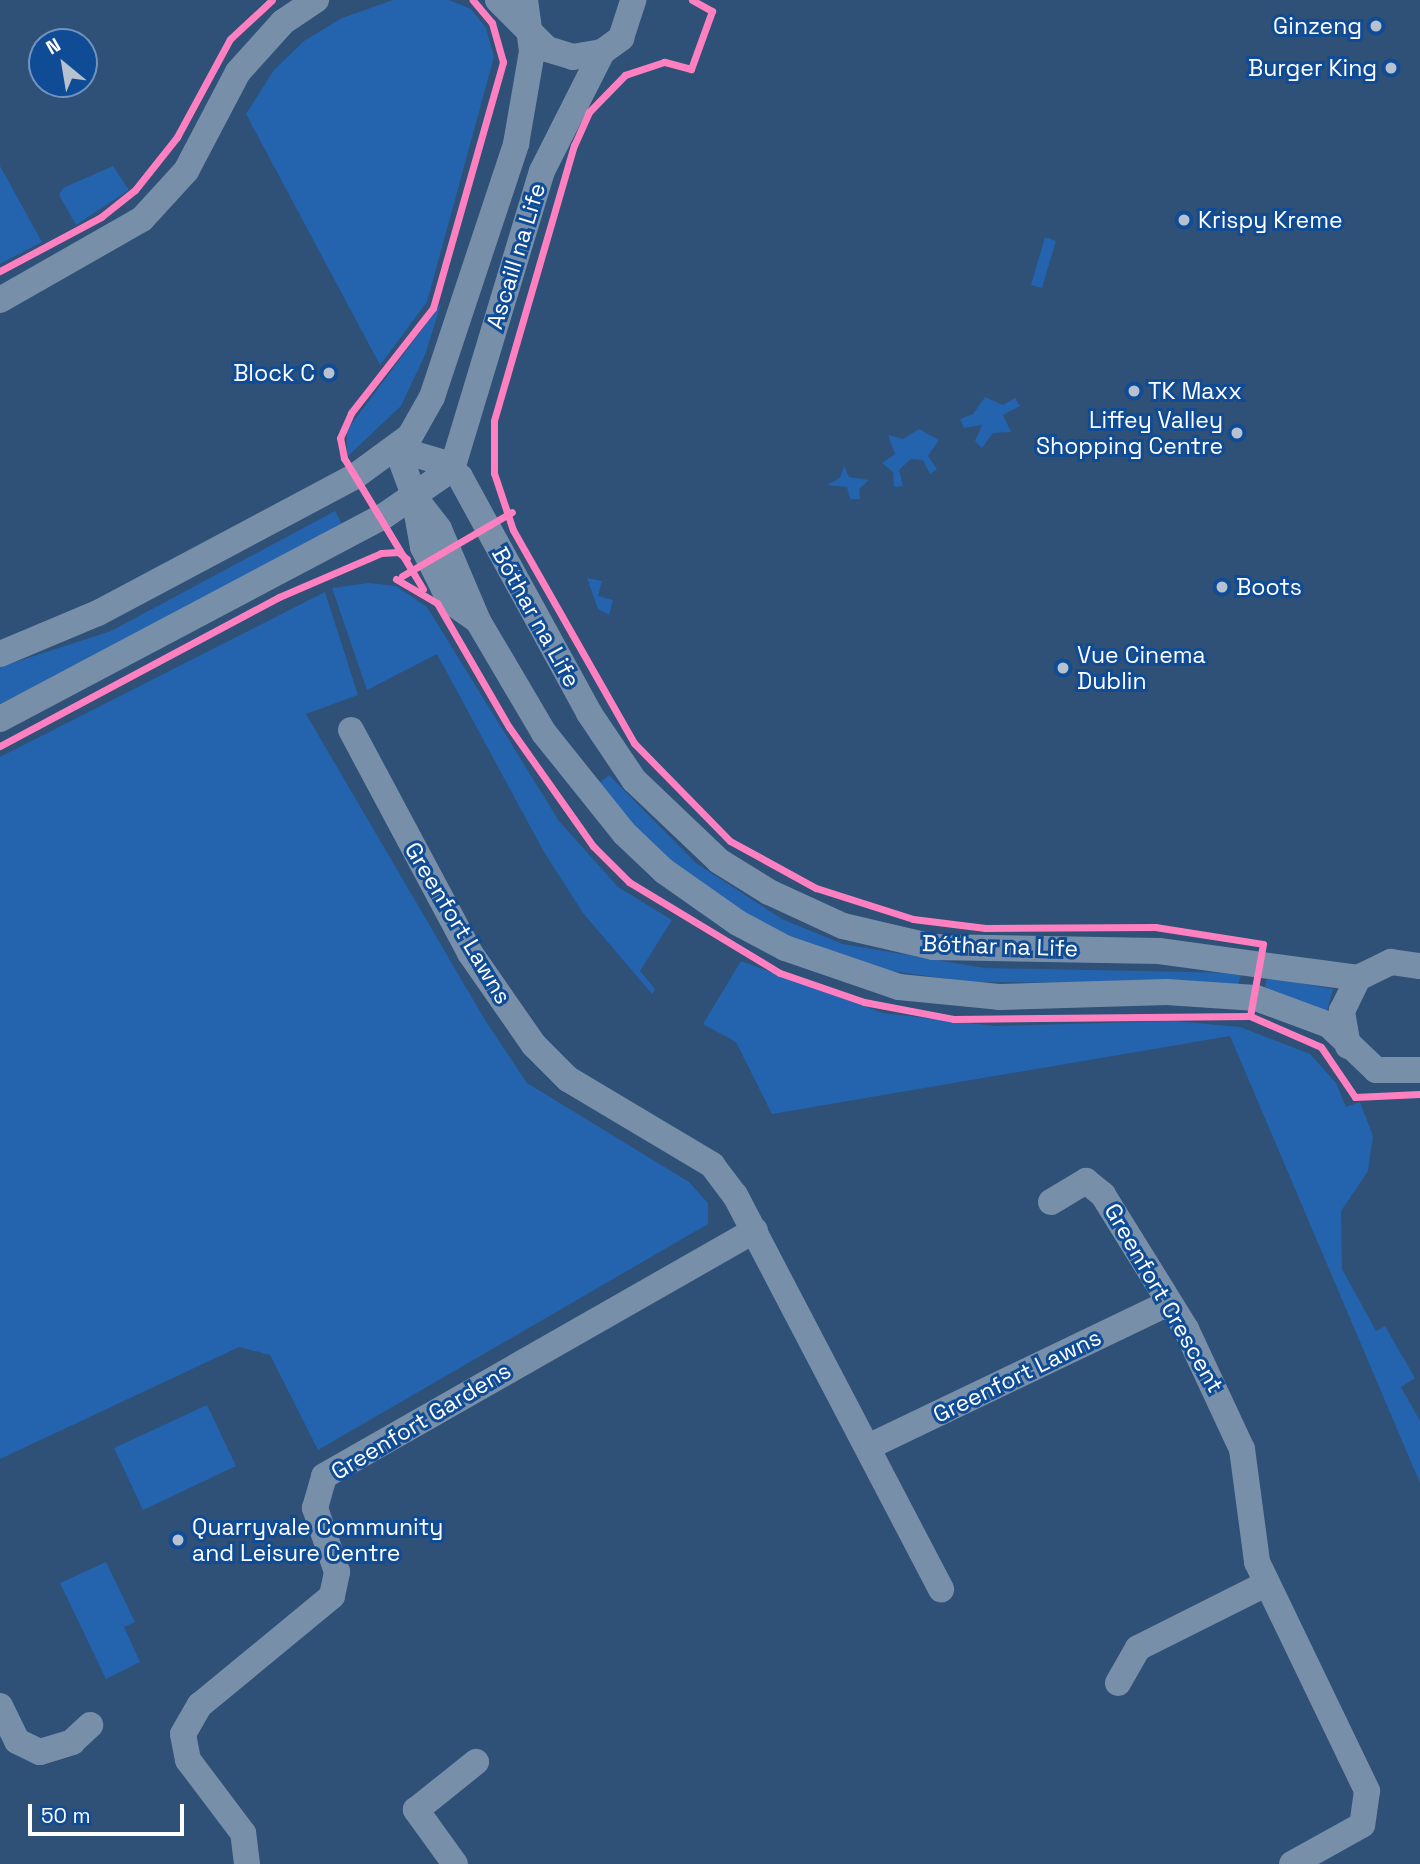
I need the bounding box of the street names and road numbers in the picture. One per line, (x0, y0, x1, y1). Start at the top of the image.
street label: Ascaill na Life (481, 180, 551, 332)
street label: Bóthar na Life (486, 542, 586, 692)
street label: Greenfort Lawns (399, 837, 517, 1009)
street label: Bóthar na Life (922, 929, 1078, 963)
street label: Greenfort Crescent (1099, 1198, 1229, 1398)
street label: Greenfort Lawns (928, 1323, 1106, 1429)
street label: Greenfort Gardens (326, 1356, 516, 1486)

